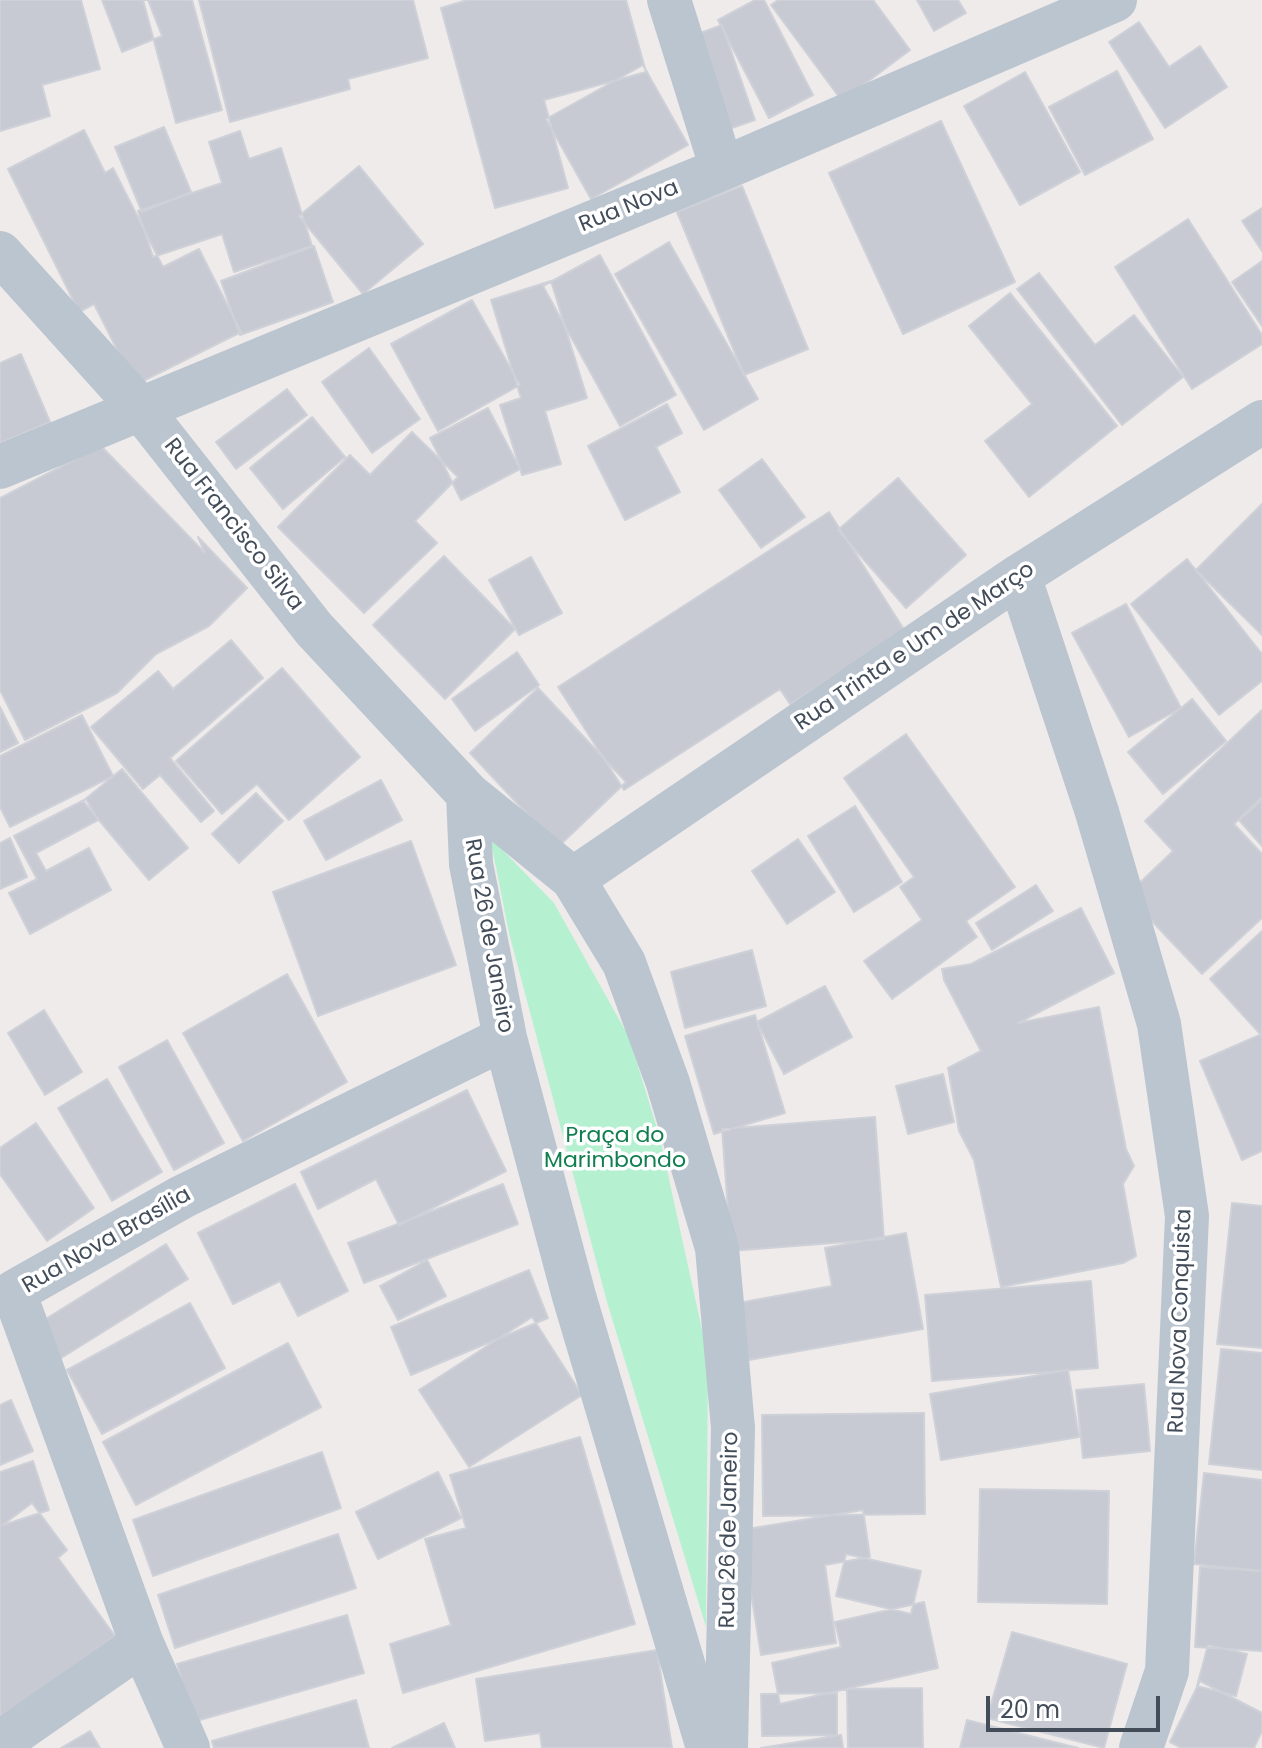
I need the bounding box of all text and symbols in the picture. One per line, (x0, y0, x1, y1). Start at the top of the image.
street label: Rua Nova (575, 175, 683, 239)
street label: Rua Francisco Silva (158, 434, 308, 616)
street label: Rua Trinta e Um de Março (790, 557, 1040, 737)
street label: Rua 26 de Janeiro (458, 837, 518, 1035)
park label: Praça do Marimbondo (544, 1123, 686, 1174)
street label: Rua Nova Brasília (18, 1182, 196, 1300)
street label: Rua Nova Conquista (1164, 1208, 1198, 1434)
street label: Rua 26 de Janeiro (715, 1431, 745, 1629)
scale bar (990, 1680, 1164, 1730)
text: 20 m (1000, 1693, 1060, 1726)

